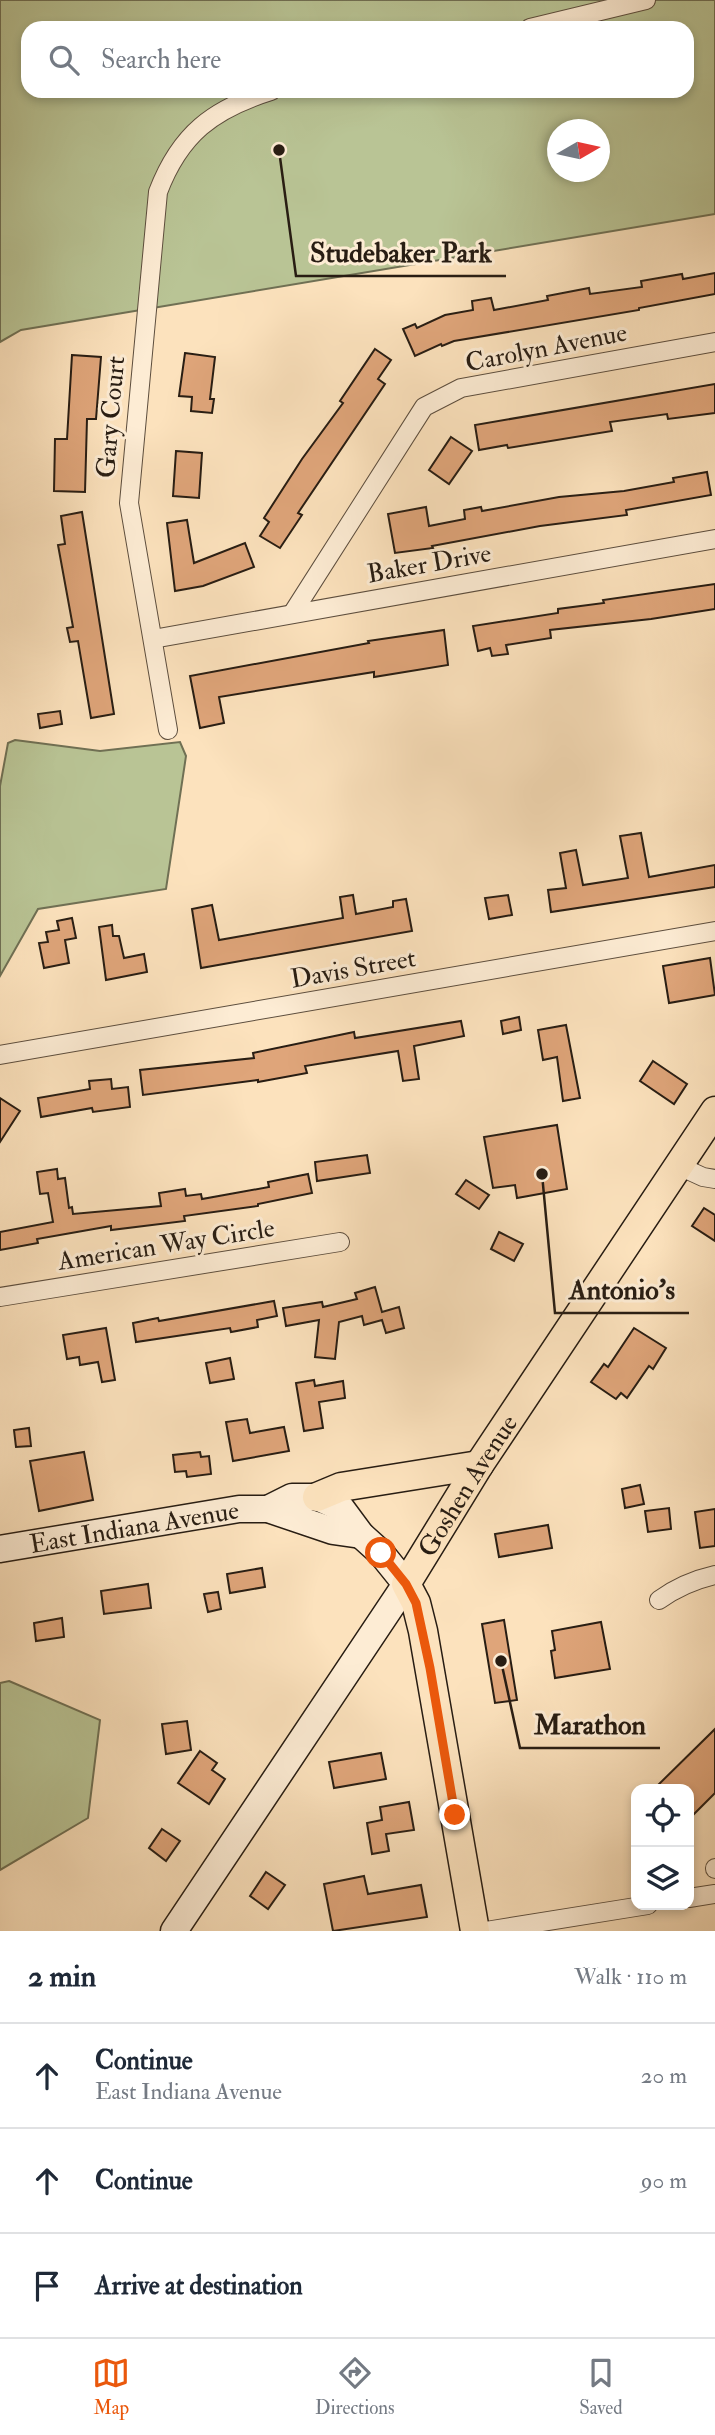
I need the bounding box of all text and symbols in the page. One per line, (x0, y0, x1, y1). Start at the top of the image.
search box (21, 21, 694, 98)
icon: search (45, 41, 83, 79)
text: Search here (101, 44, 221, 76)
north arrow (547, 119, 610, 182)
callout: Studebaker Park (296, 227, 506, 276)
text: Studebaker Park (310, 236, 493, 271)
street label: Carolyn Avenue (463, 317, 630, 379)
street label: Gary Court (90, 355, 132, 479)
street label: Baker Drive (365, 537, 494, 591)
street label: Davis Street (288, 942, 418, 996)
street label: American Way Circle (55, 1212, 277, 1278)
callout: Antonio's (555, 1264, 689, 1313)
text: Antonio's (568, 1273, 675, 1308)
street label: Goshen Avenue (412, 1409, 525, 1563)
street label: East Indiana Avenue (27, 1494, 241, 1561)
route start (365, 1537, 396, 1568)
callout: Marathon (520, 1699, 660, 1748)
text: Marathon (533, 1708, 647, 1743)
map controls (631, 1784, 694, 1910)
button: locate (631, 1784, 694, 1847)
route end (439, 1799, 470, 1830)
button: layers (631, 1847, 694, 1910)
text: 2 min (28, 1958, 96, 1995)
text: Walk · 110 m (574, 1962, 687, 1991)
text: Continue (95, 2045, 193, 2077)
icon: ahead (28, 2057, 66, 2095)
text: 20 m (641, 2061, 687, 2090)
text: East Indiana Avenue (95, 2077, 282, 2106)
icon: ahead (28, 2162, 66, 2200)
text: Continue (95, 2165, 193, 2197)
text: 90 m (641, 2166, 687, 2195)
icon: arrive (28, 2267, 66, 2305)
text: Arrive at destination (95, 2270, 303, 2302)
tab: Map (92, 2354, 130, 2420)
tab: Directions (315, 2354, 395, 2420)
tab: Saved (579, 2354, 623, 2420)

